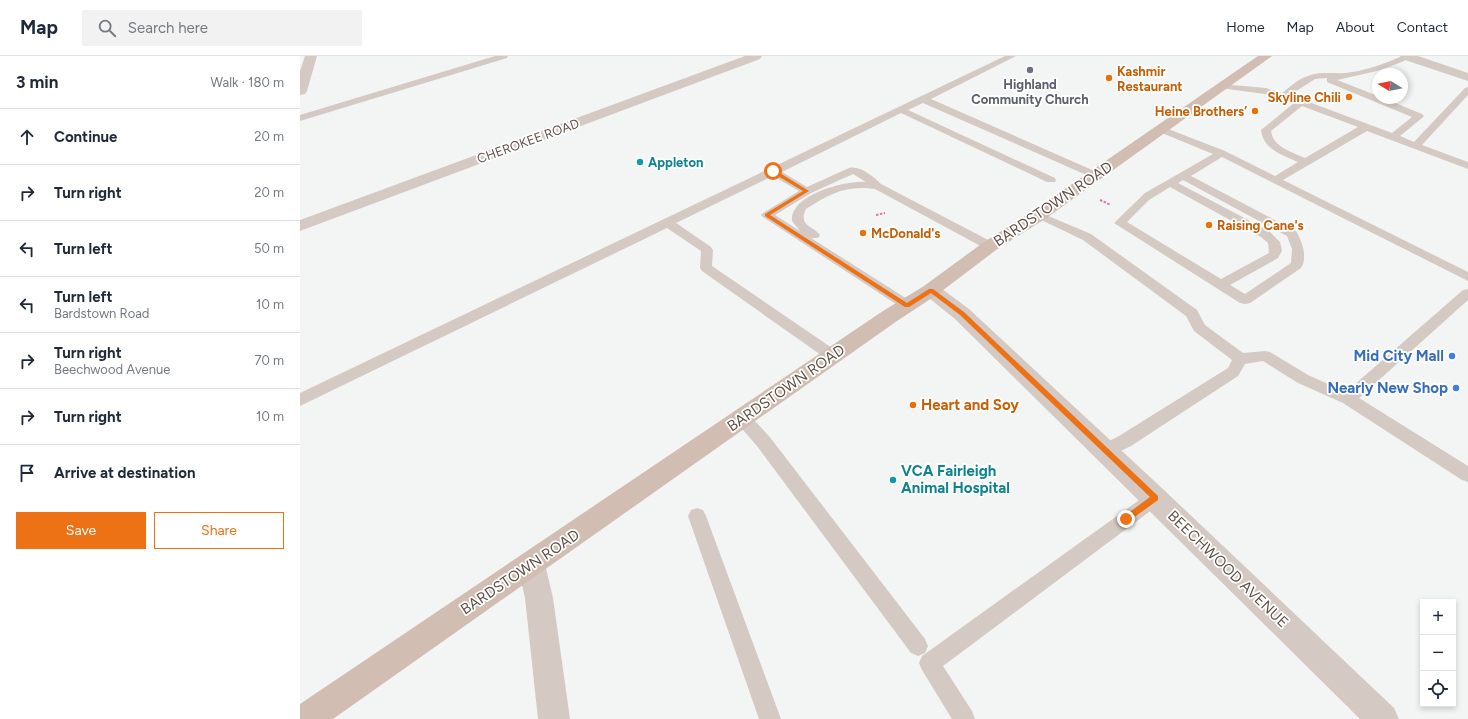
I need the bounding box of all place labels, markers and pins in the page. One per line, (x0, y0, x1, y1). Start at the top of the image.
place label: Kashmir Restaurant (1117, 64, 1183, 94)
marker: Highland Community Church (1025, 65, 1035, 75)
marker: Kashmir Restaurant (1104, 73, 1114, 83)
place label: Highland Community Church (971, 77, 1089, 107)
place label: Skyline Chili (1267, 90, 1341, 105)
marker: Skyline Chili (1344, 92, 1354, 102)
place label: Heine Brothers’ (1155, 104, 1247, 119)
marker: Heine Brothers’ (1250, 106, 1260, 116)
place label: Appleton (648, 155, 703, 170)
marker: Appleton (635, 157, 645, 167)
place label: Raising Cane's (1217, 218, 1304, 233)
marker: Raising Cane's (1204, 220, 1214, 230)
place label: McDonald's (871, 226, 940, 241)
marker: McDonald's (858, 228, 868, 238)
place label: Mid City Mall (1353, 347, 1444, 365)
marker: Mid City Mall (1447, 351, 1457, 361)
place label: Nearly New Shop (1327, 379, 1448, 397)
marker: Nearly New Shop (1451, 383, 1461, 393)
place label: Heart and Soy (921, 396, 1019, 414)
marker: Heart and Soy (908, 400, 918, 410)
place label: VCA Fairleigh Animal Hospital (901, 462, 1010, 497)
marker: VCA Fairleigh Animal Hospital (888, 475, 898, 485)

